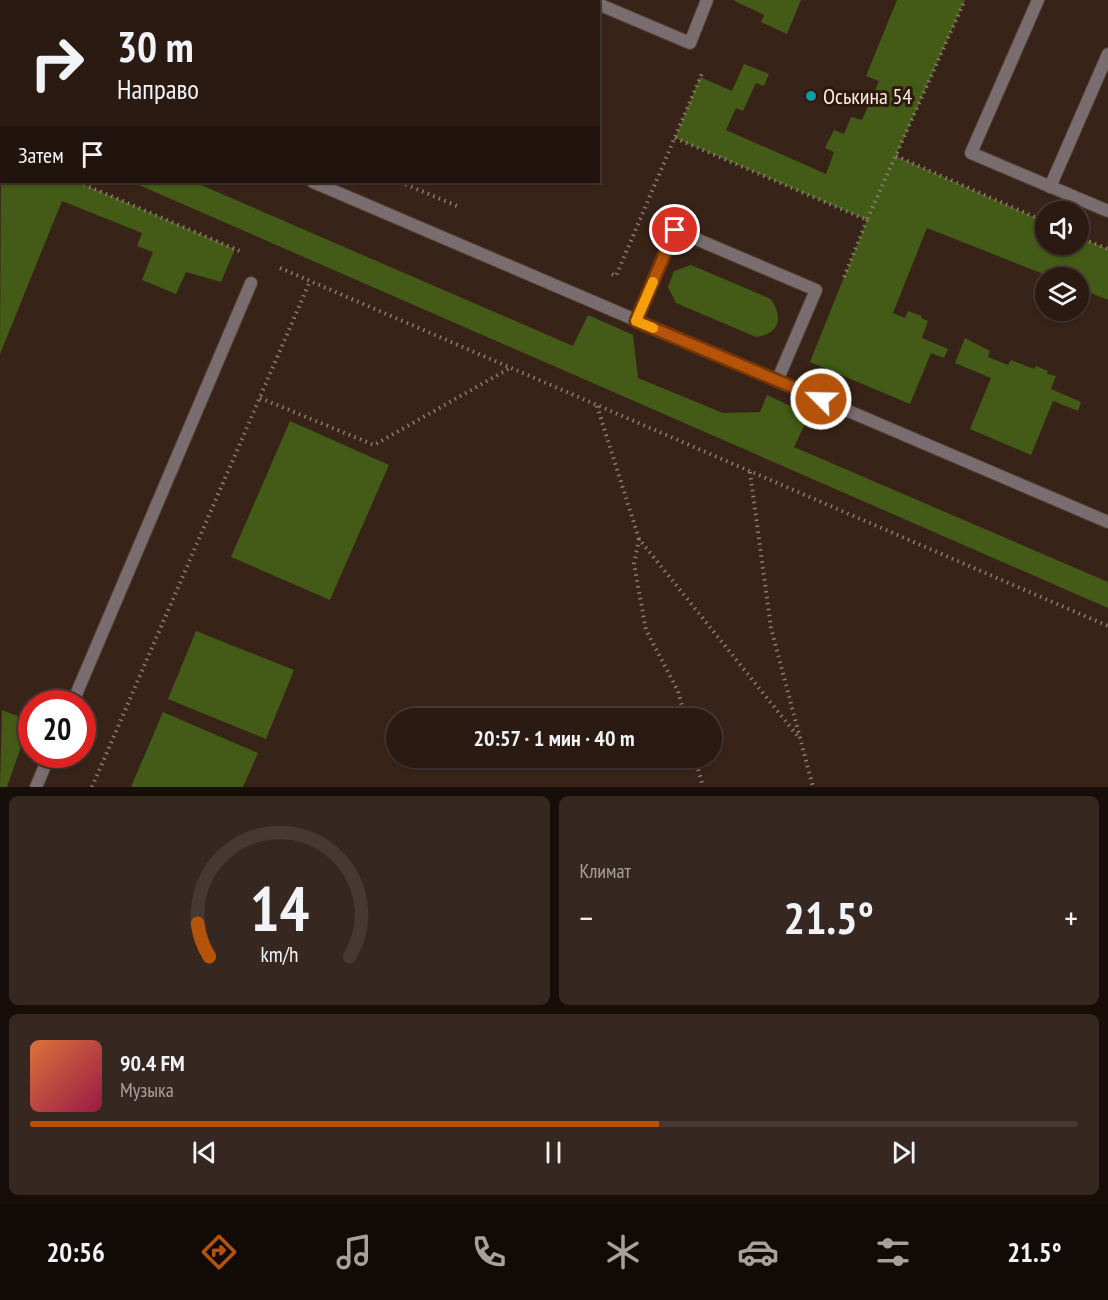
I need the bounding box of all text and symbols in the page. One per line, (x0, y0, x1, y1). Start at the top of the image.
text: 30 m (117, 19, 194, 74)
icon: right (18, 24, 96, 102)
text: Направо (117, 72, 199, 106)
place label: Оськина 54 (823, 82, 912, 110)
marker: Оськина 54 (804, 89, 818, 103)
icon: arrive (76, 138, 109, 171)
text: Затем (18, 141, 64, 169)
map controls (1035, 201, 1089, 321)
button: sound (1035, 201, 1089, 255)
pin (649, 204, 700, 255)
icon: arrive (658, 213, 691, 246)
button: layers (1035, 267, 1089, 321)
position arrow (789, 367, 853, 431)
speed limit sign: 20 (18, 690, 96, 768)
text: 20:57 · 1 мин · 40 m (473, 724, 635, 752)
text: Климат (580, 858, 631, 884)
text: 14 (249, 867, 309, 948)
text: 21.5° (784, 888, 874, 946)
text: − (580, 896, 593, 939)
text: + (1064, 896, 1078, 939)
text: km/h (260, 941, 298, 969)
text: 90.4 FM (120, 1049, 185, 1077)
text: Музыка (120, 1077, 174, 1103)
icon: previous (188, 1136, 221, 1169)
icon: pause (537, 1136, 570, 1169)
icon: next (887, 1136, 920, 1169)
icon: directions (198, 1231, 240, 1273)
icon: music (333, 1231, 375, 1273)
icon: phone (468, 1231, 510, 1273)
icon: climate (602, 1231, 644, 1273)
icon: car (737, 1231, 779, 1273)
icon: filters (872, 1231, 914, 1273)
text: 20:56 (46, 1235, 105, 1269)
text: 21.5° (1007, 1235, 1061, 1269)

